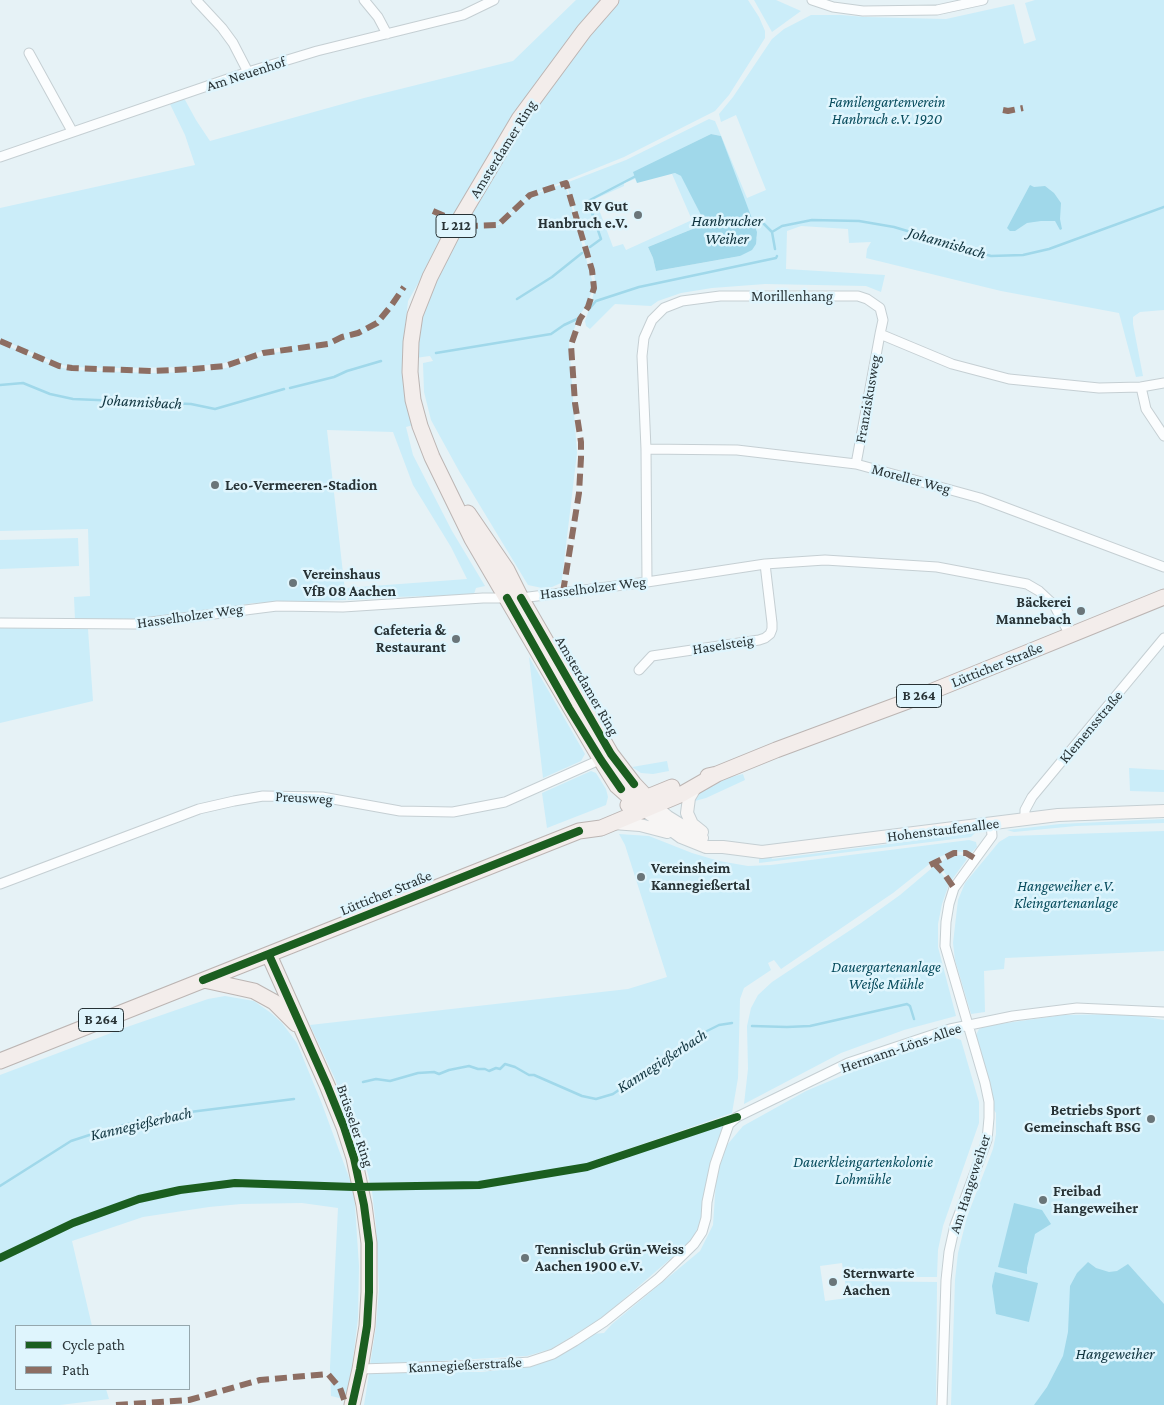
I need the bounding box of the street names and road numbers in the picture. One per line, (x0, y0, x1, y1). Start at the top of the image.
street label: Am Neuenhof (204, 53, 288, 95)
street label: Amsterdamer Ring (466, 97, 540, 201)
road number: L 212 (436, 215, 476, 238)
street label: Morillenhang (751, 287, 833, 305)
street label: Franziskusweg (851, 354, 885, 444)
street label: Moreller Weg (870, 460, 952, 498)
street label: Hasselholzer Weg (539, 573, 647, 603)
street label: Hasselholzer Weg (136, 600, 244, 632)
street label: Haselsteig (691, 631, 755, 659)
street label: Amsterdamer Ring (551, 633, 623, 739)
street label: Lütticher Straße (949, 638, 1045, 692)
road number: B 264 (896, 684, 942, 708)
street label: Klemensstraße (1055, 687, 1127, 767)
street label: Preusweg (275, 788, 333, 808)
street label: Hohenstaufenallee (886, 814, 1000, 846)
street label: Lütticher Straße (338, 866, 434, 920)
road number: B 264 (78, 1008, 124, 1032)
street label: Hermann-Löns-Allee (838, 1019, 964, 1077)
street label: Brüsseler Ring (332, 1082, 378, 1170)
street label: Am Hangeweiher (945, 1132, 995, 1236)
street label: Kannegießerstraße (408, 1353, 522, 1377)

